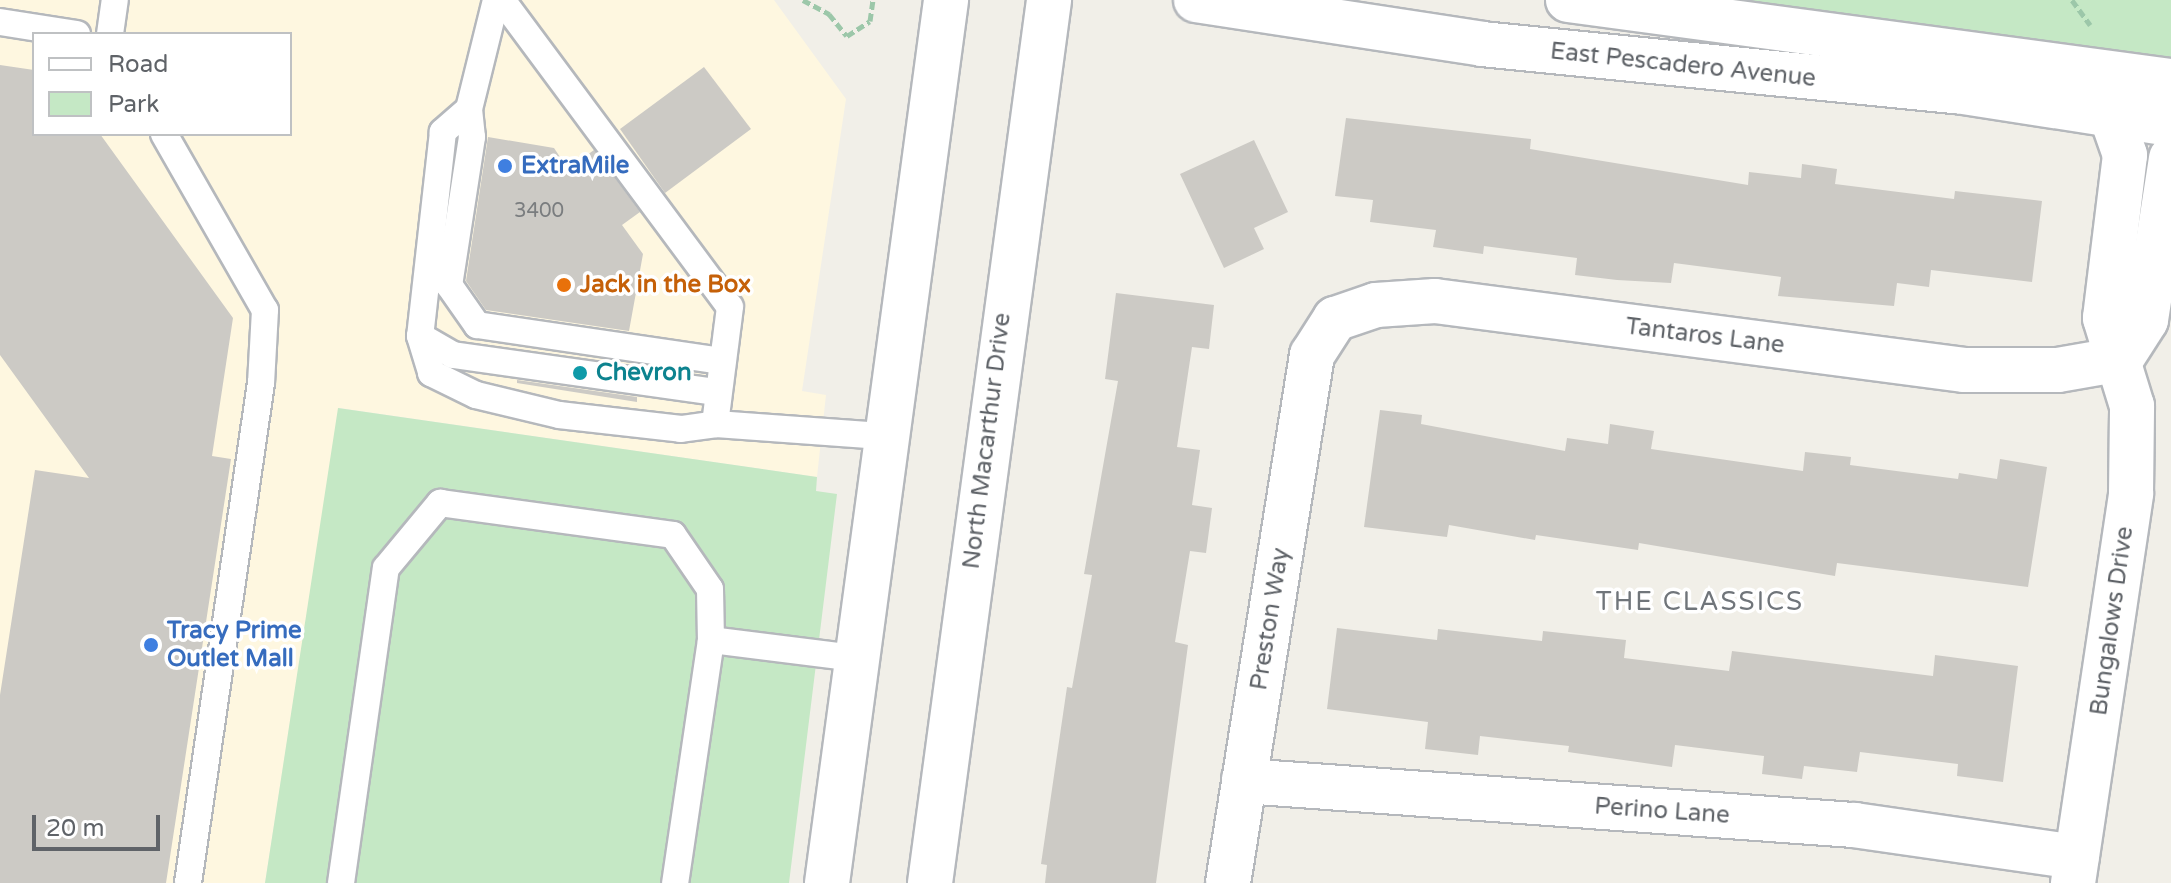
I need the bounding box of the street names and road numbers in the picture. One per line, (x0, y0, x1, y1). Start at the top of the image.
street label: East Pescadero Avenue (1549, 37, 1817, 93)
street label: North Macarthur Drive (957, 311, 1017, 571)
street label: Tantaros Lane (1624, 312, 1786, 360)
street label: Bungalows Drive (2084, 525, 2140, 717)
street label: Preston Way (1245, 546, 1295, 692)
street label: Perino Lane (1593, 792, 1731, 830)

